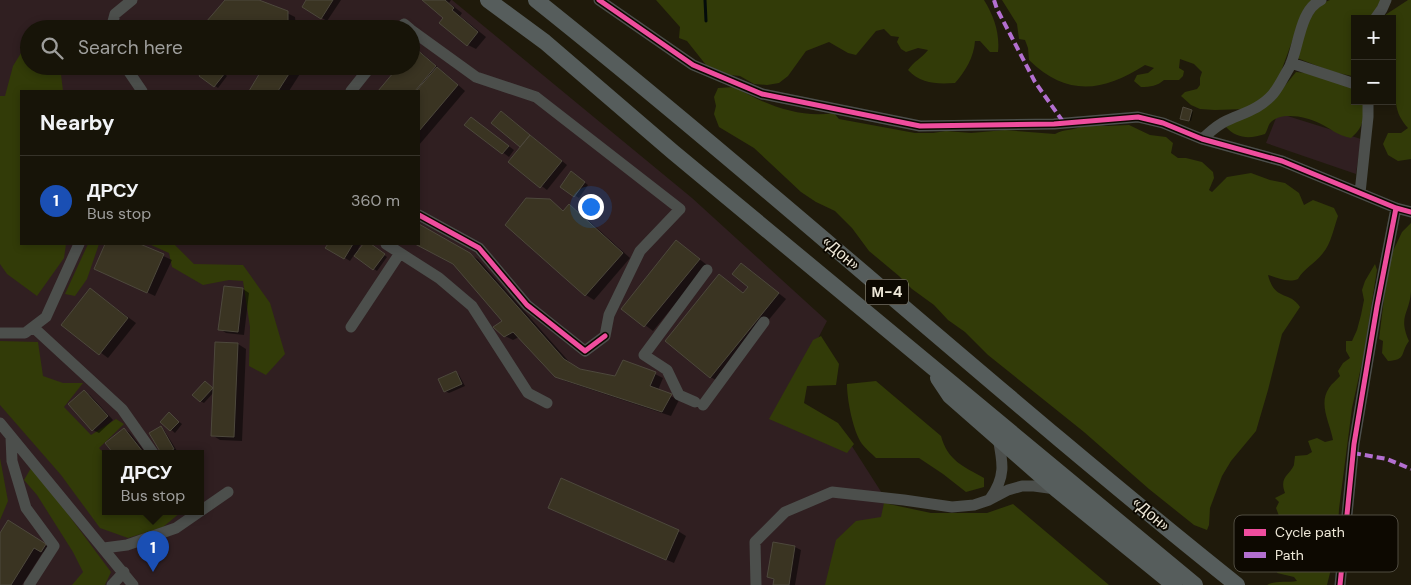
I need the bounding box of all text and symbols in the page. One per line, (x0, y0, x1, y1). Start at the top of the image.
map controls (1351, 15, 1396, 105)
button: + (1351, 15, 1396, 60)
search box (20, 20, 420, 75)
icon: search (38, 34, 66, 62)
text: Search here (78, 35, 183, 60)
button: − (1351, 60, 1396, 105)
text: Nearby (40, 109, 114, 137)
text: ДРСУ (87, 178, 138, 203)
text: 1 (53, 190, 59, 211)
text: 360 m (351, 190, 400, 211)
your location (578, 194, 604, 220)
text: Bus stop (87, 203, 151, 224)
street label: «Дон» (818, 231, 864, 275)
road number: М-4 (866, 280, 908, 304)
popup (102, 450, 204, 515)
text: ДРСУ (121, 460, 172, 485)
text: Bus stop (121, 485, 185, 506)
street label: «Дон» (1128, 492, 1174, 536)
legend (1234, 515, 1398, 572)
text: Cycle path (1275, 523, 1345, 541)
pin: 1 (137, 531, 169, 572)
text: Path (1275, 546, 1304, 564)

